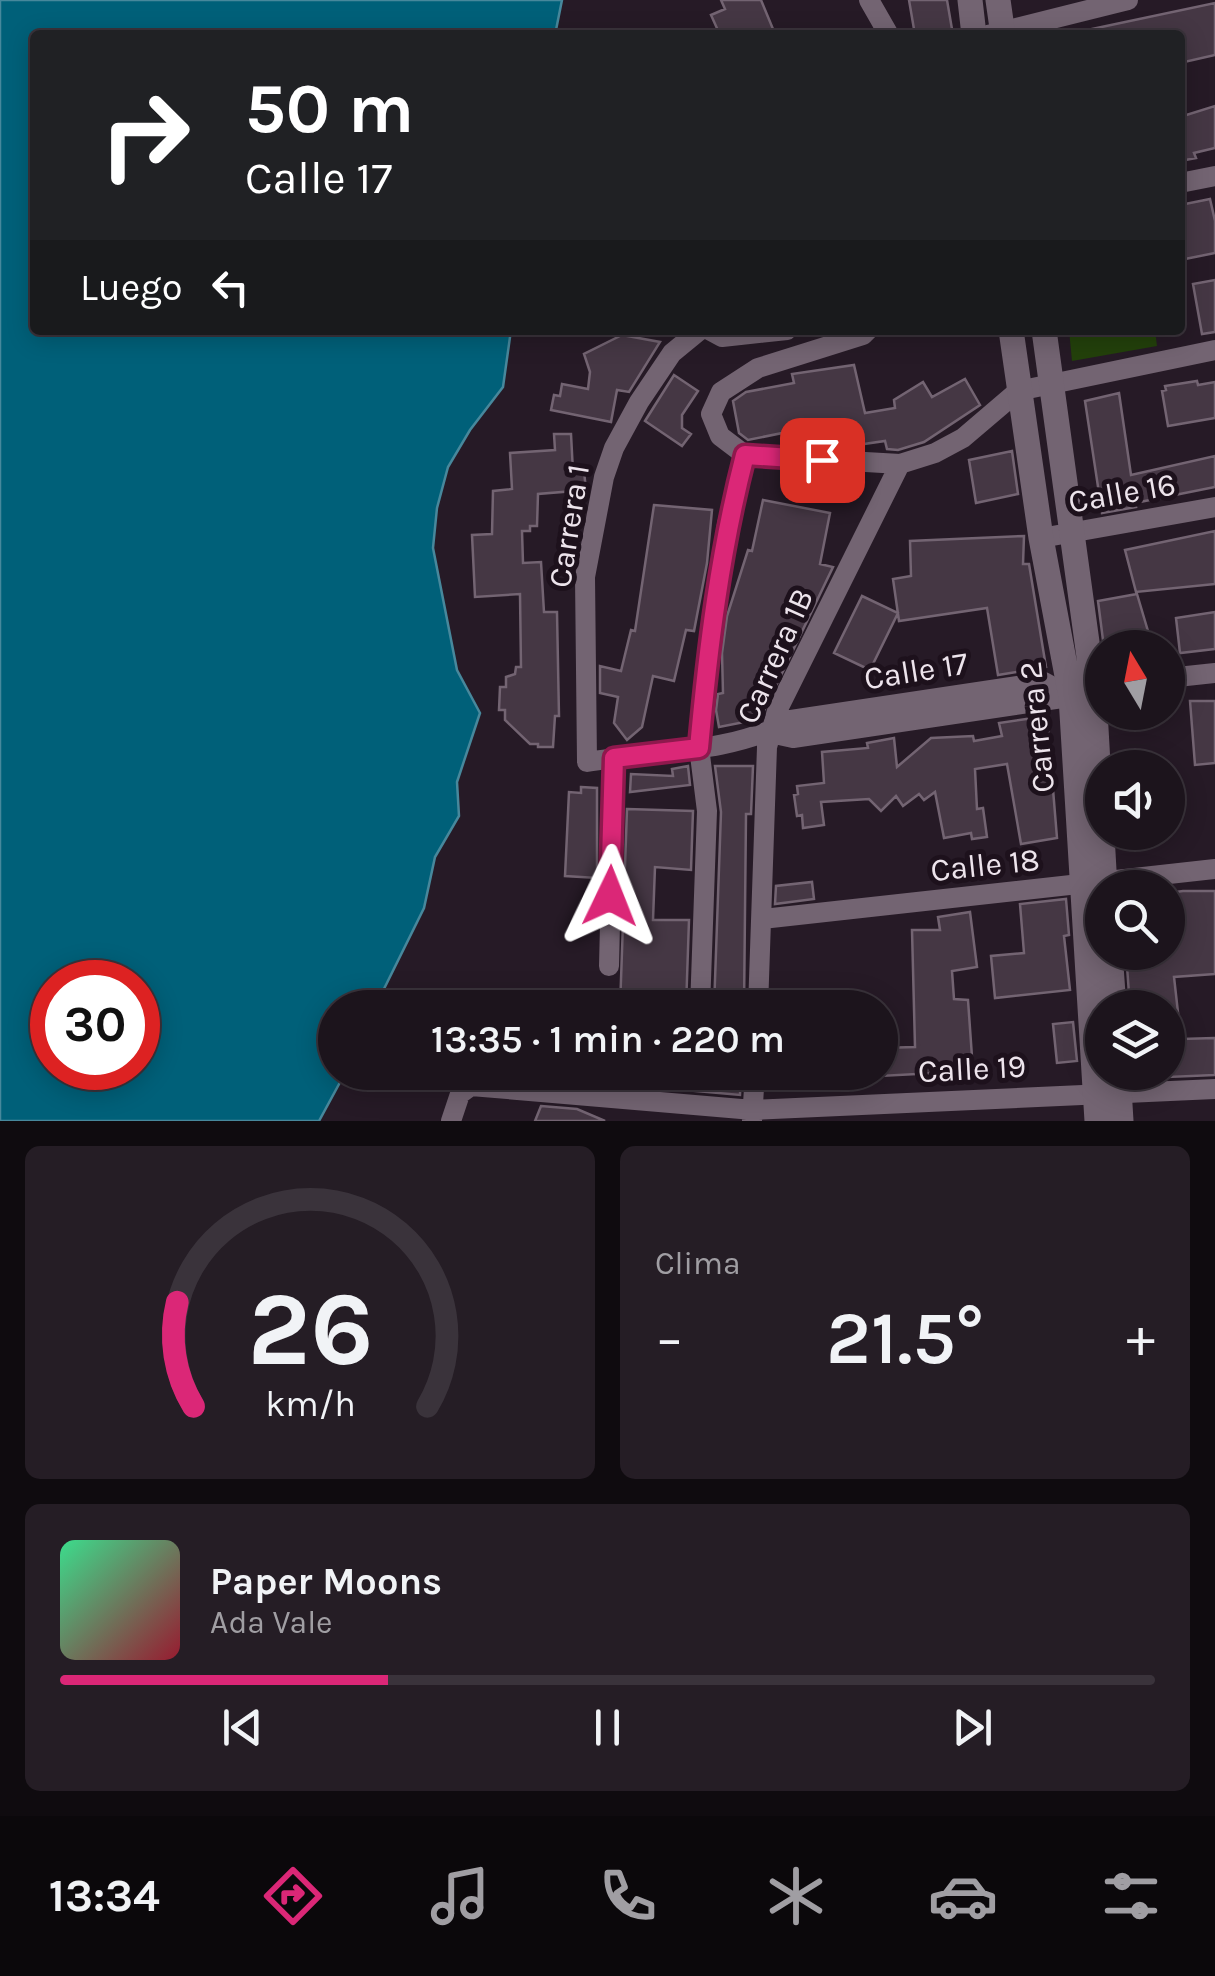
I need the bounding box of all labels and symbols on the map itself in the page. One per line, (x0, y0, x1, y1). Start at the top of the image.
pin (780, 418, 865, 503)
street label: Carrera 1 (541, 462, 597, 590)
street label: Calle 16 (1066, 465, 1178, 521)
street label: Carrera 1B (729, 583, 821, 729)
north arrow (1085, 630, 1185, 730)
street label: Calle 17 (861, 645, 971, 697)
street label: Carrera 2 (1012, 659, 1062, 795)
street label: Calle 18 (929, 841, 1041, 889)
position arrow (558, 844, 662, 948)
speed limit sign: 30 (30, 960, 160, 1090)
street label: Calle 19 (917, 1048, 1027, 1090)

